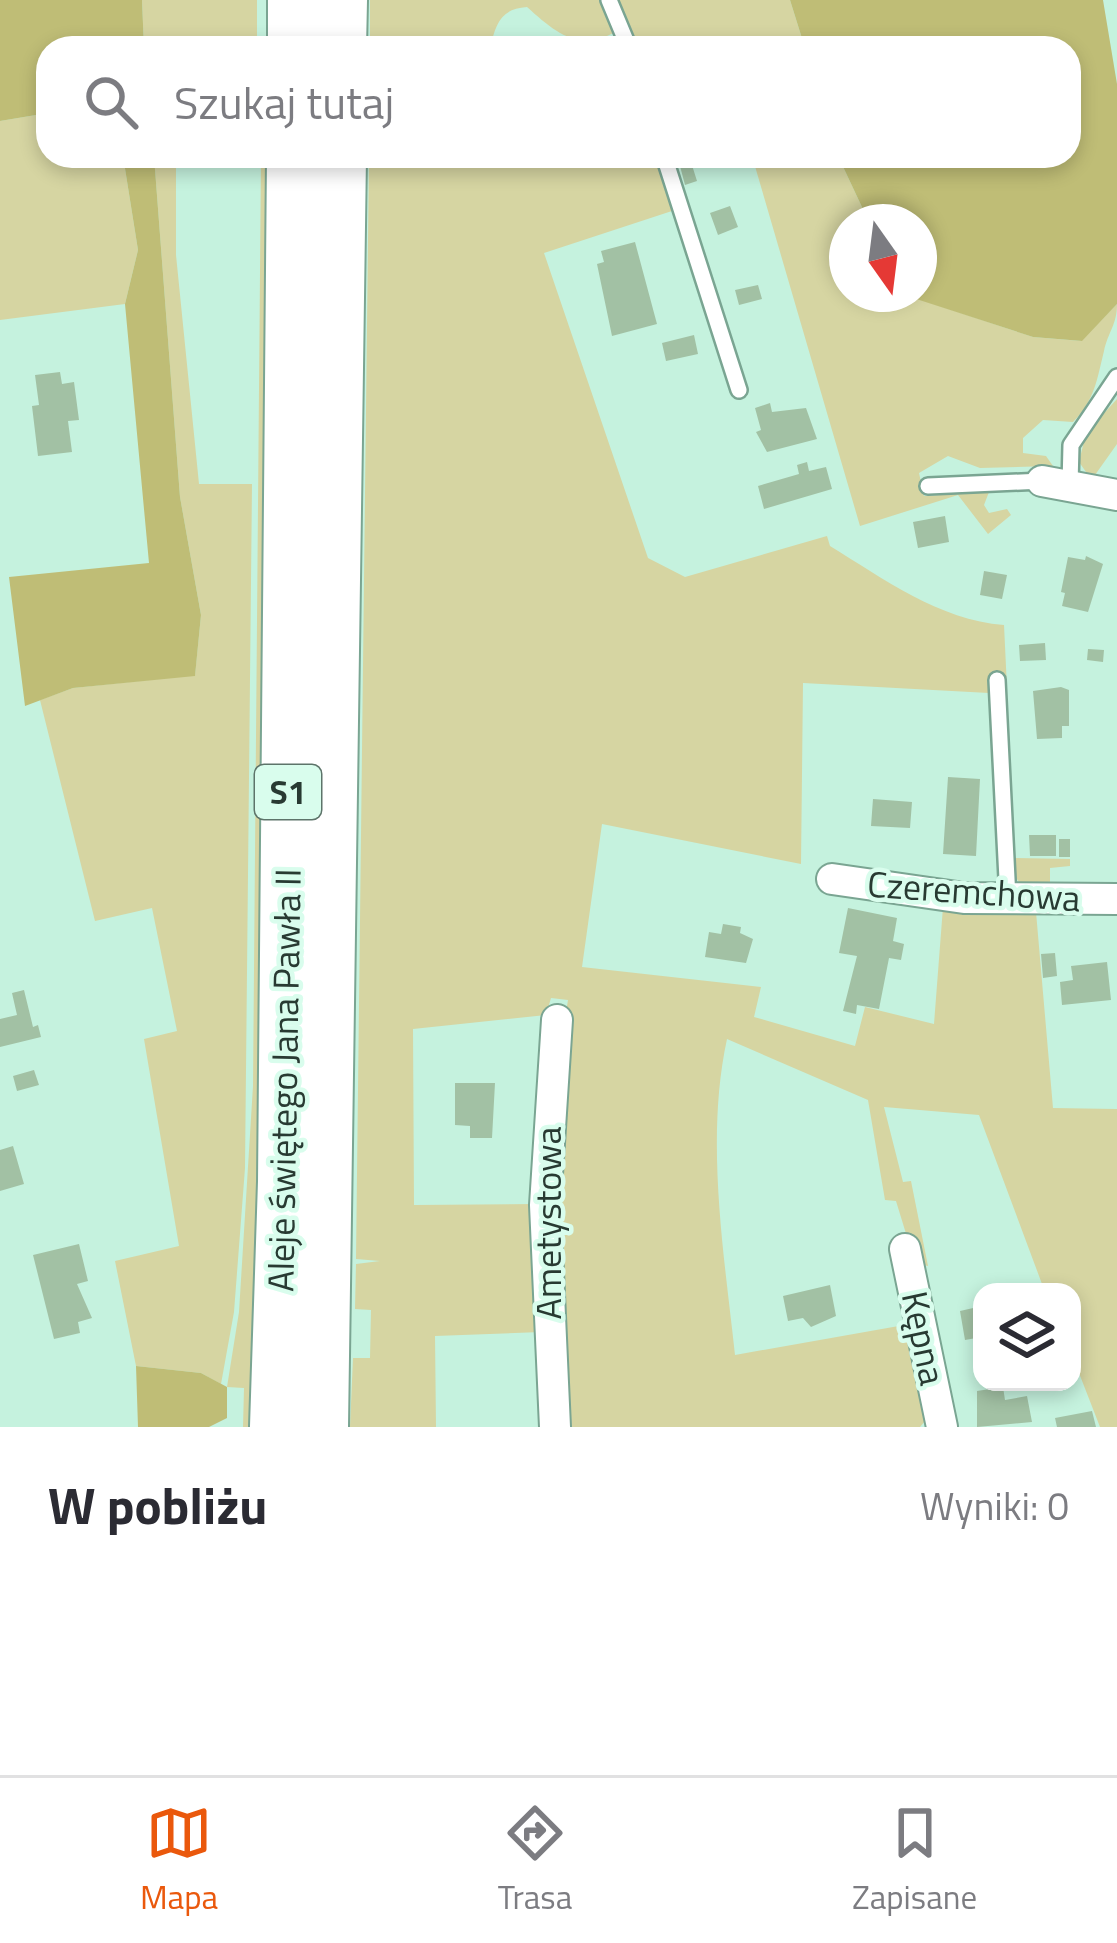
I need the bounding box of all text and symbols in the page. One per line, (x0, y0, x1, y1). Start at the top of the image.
search box (36, 36, 1081, 168)
text: Szukaj tutaj (174, 68, 394, 136)
icon: search (78, 69, 144, 135)
north arrow (829, 204, 937, 312)
road number: S1 (255, 765, 321, 819)
street label: Czeremchowa (866, 856, 1082, 925)
street label: Aleje świętego Jana Pawła II (252, 868, 315, 1292)
street label: Ametystowa (520, 1127, 575, 1319)
map controls (973, 1283, 1081, 1391)
button: layers (973, 1283, 1081, 1391)
street label: Kępna (888, 1286, 961, 1390)
text: W pobliżu (48, 1466, 268, 1544)
text: Wyniki: 0 (920, 1476, 1069, 1535)
tab: Mapa (140, 1800, 218, 1922)
tab: Trasa (498, 1800, 572, 1922)
tab: Zapisane (852, 1800, 977, 1922)

